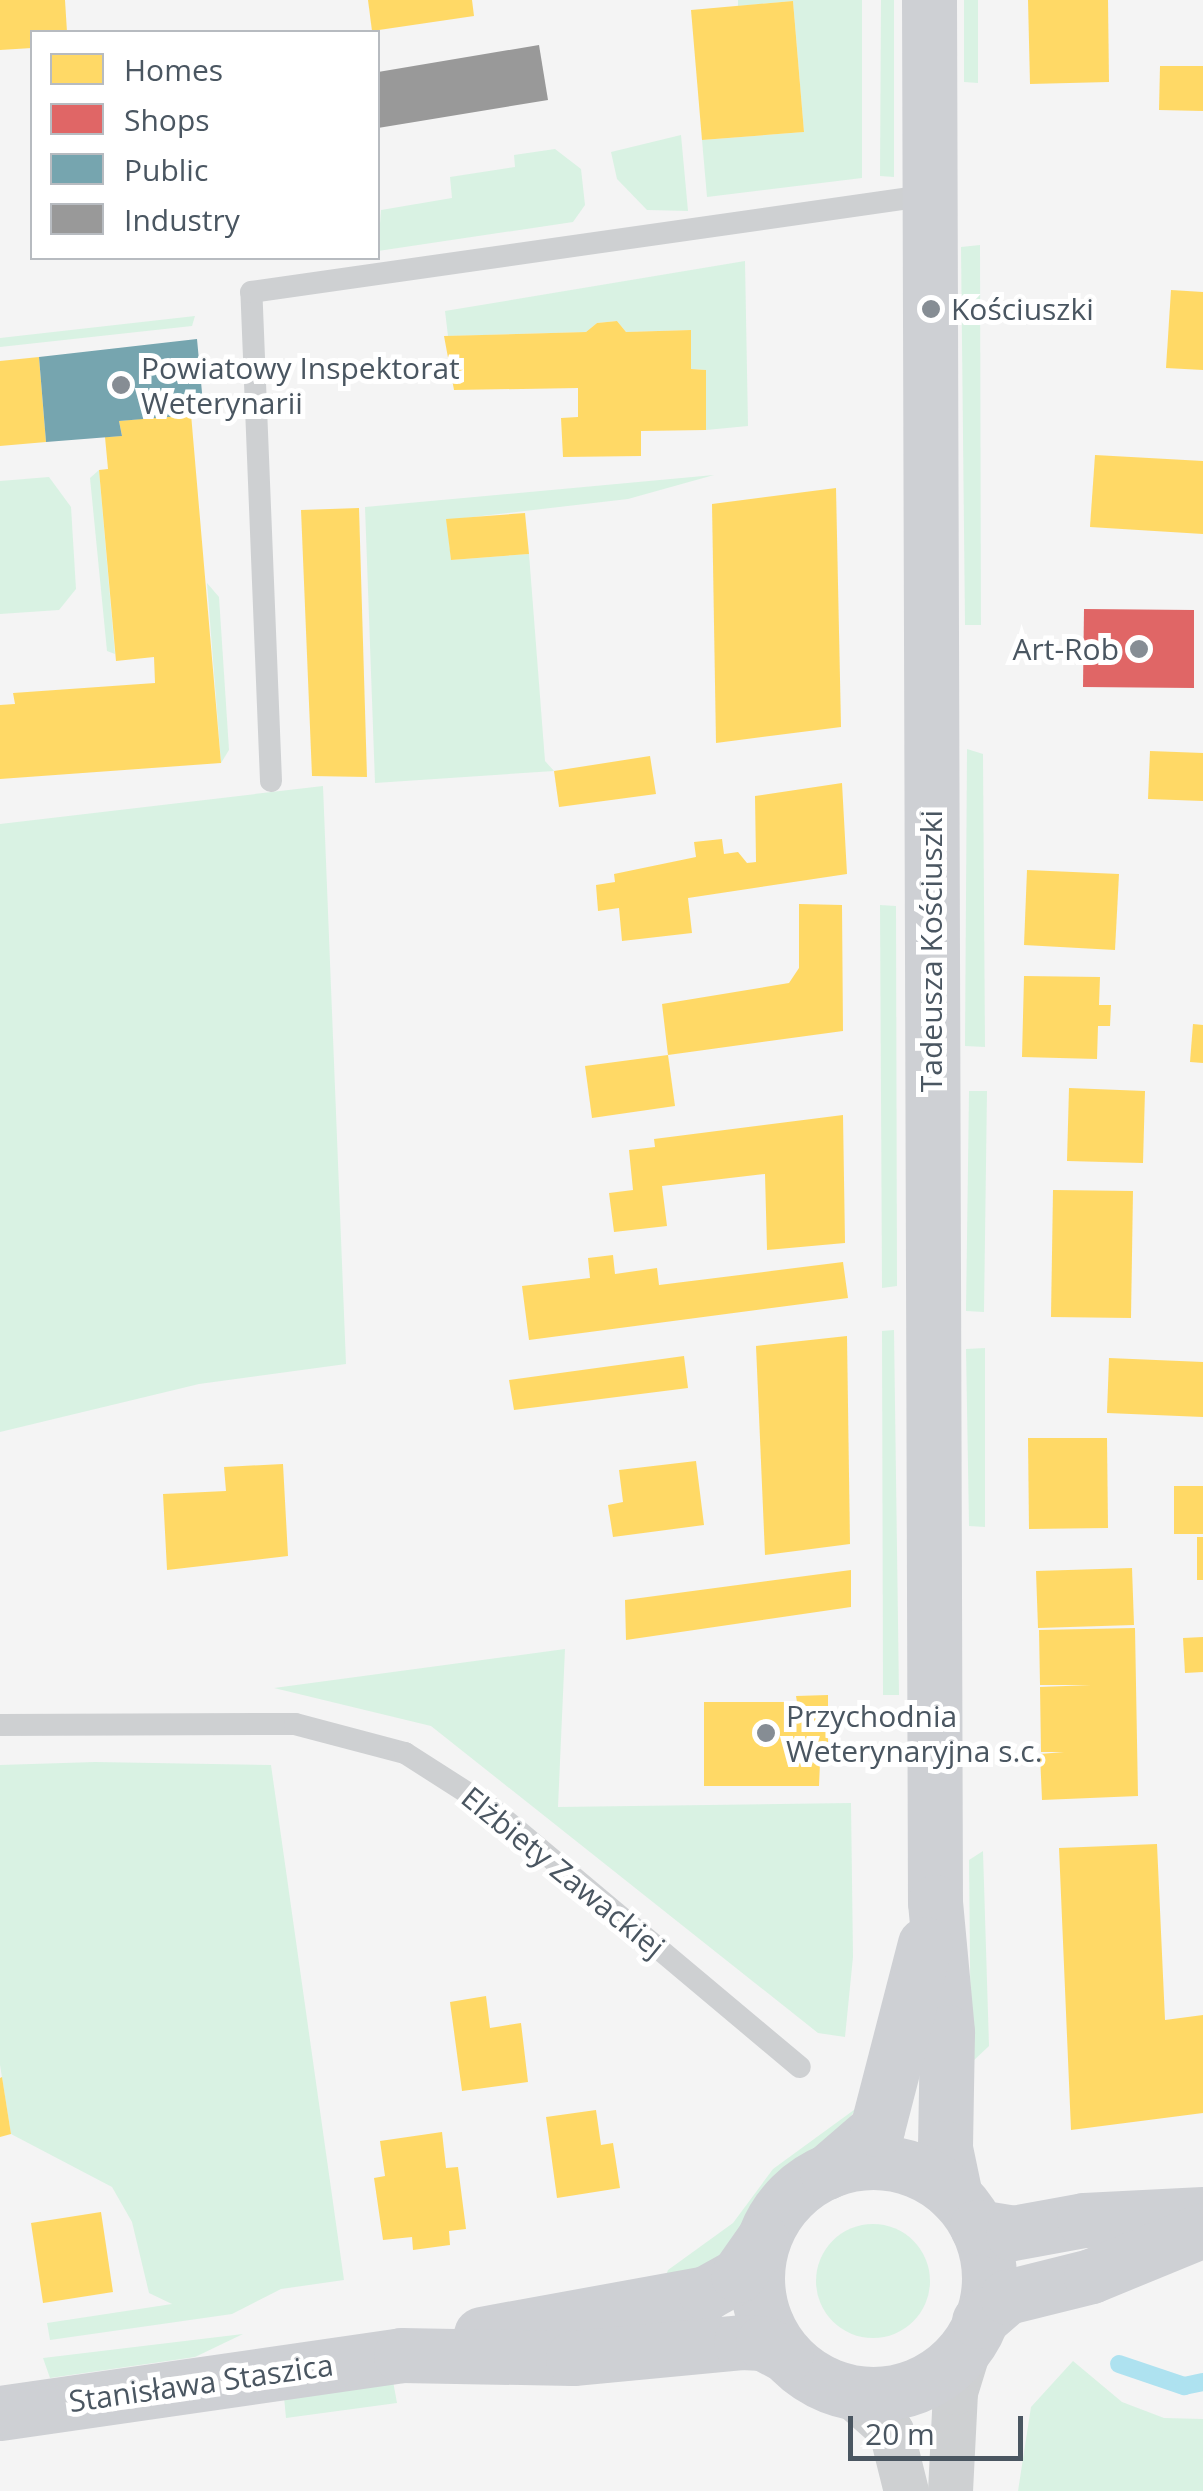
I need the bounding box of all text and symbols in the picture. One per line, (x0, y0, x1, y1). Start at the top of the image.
legend (30, 30, 380, 260)
text: Homes (124, 49, 223, 90)
text: Shops (124, 99, 210, 140)
text: Public (124, 149, 208, 190)
text: Industry (124, 199, 240, 240)
place label: Kościuszki (951, 291, 1094, 327)
marker: Kościuszki (920, 298, 942, 320)
place label: Powiatowy Inspektorat Weterynarii (141, 350, 460, 420)
marker: Powiatowy Inspektorat Weterynarii (110, 374, 132, 396)
place label: Art-Rob (1013, 631, 1119, 667)
marker: Art-Rob (1128, 638, 1150, 660)
street label: Tadeusza Kościuszki (913, 810, 949, 1092)
place label: Przychodnia Weterynaryjna s.c. (786, 1698, 1043, 1768)
marker: Przychodnia Weterynaryjna s.c. (755, 1722, 777, 1744)
street label: Elżbiety Zawackiej (454, 1779, 672, 1965)
street label: Stanisława Staszica (66, 2347, 336, 2419)
scale bar (853, 2396, 1028, 2458)
text: 20 m (865, 2413, 935, 2454)

